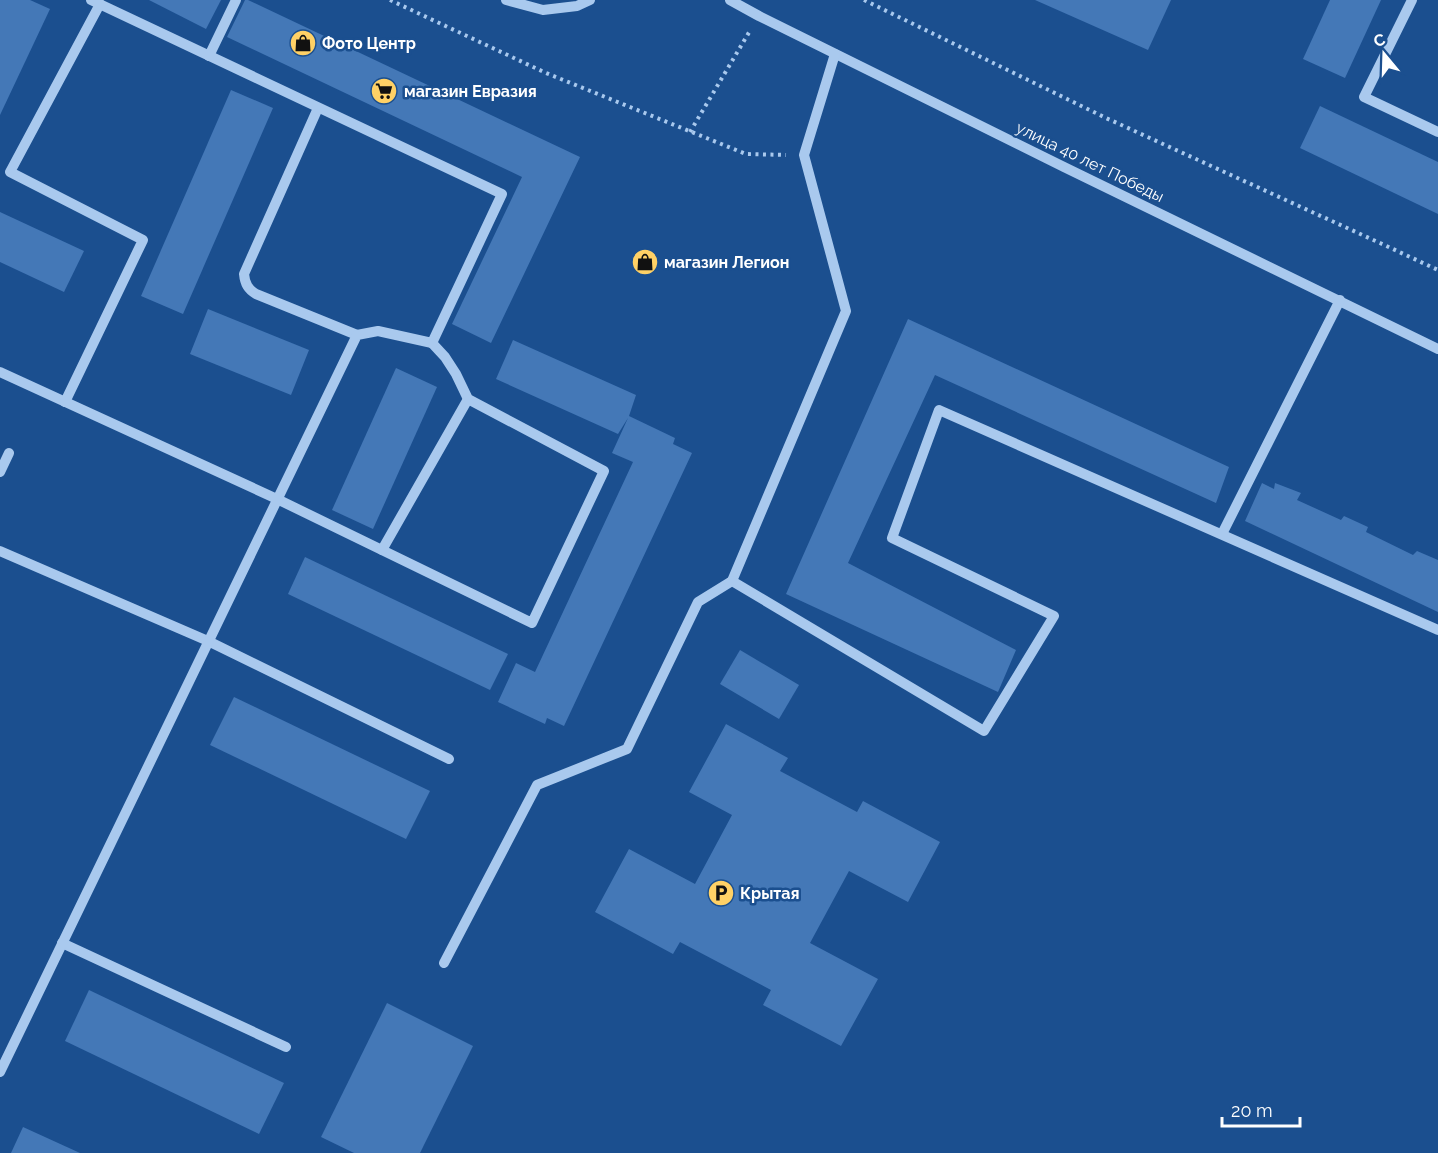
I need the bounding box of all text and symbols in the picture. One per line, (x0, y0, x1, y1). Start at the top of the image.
north arrow (1354, 24, 1414, 84)
shop icon: Фото Центр (288, 28, 318, 58)
text: С (1371, 30, 1388, 51)
place label: Фото Центр (322, 34, 416, 53)
supermarket icon: магазин Евразия (369, 76, 399, 106)
place label: магазин Евразия (404, 82, 537, 101)
street label: улица 40 лет Победы (1013, 118, 1167, 206)
shop icon: магазин Легион (630, 247, 660, 277)
place label: магазин Легион (664, 253, 789, 272)
parking icon: Крытая (706, 878, 736, 908)
place label: Крытая (740, 884, 799, 903)
scale bar (1222, 1090, 1300, 1128)
text: 20 m (1231, 1100, 1273, 1121)

